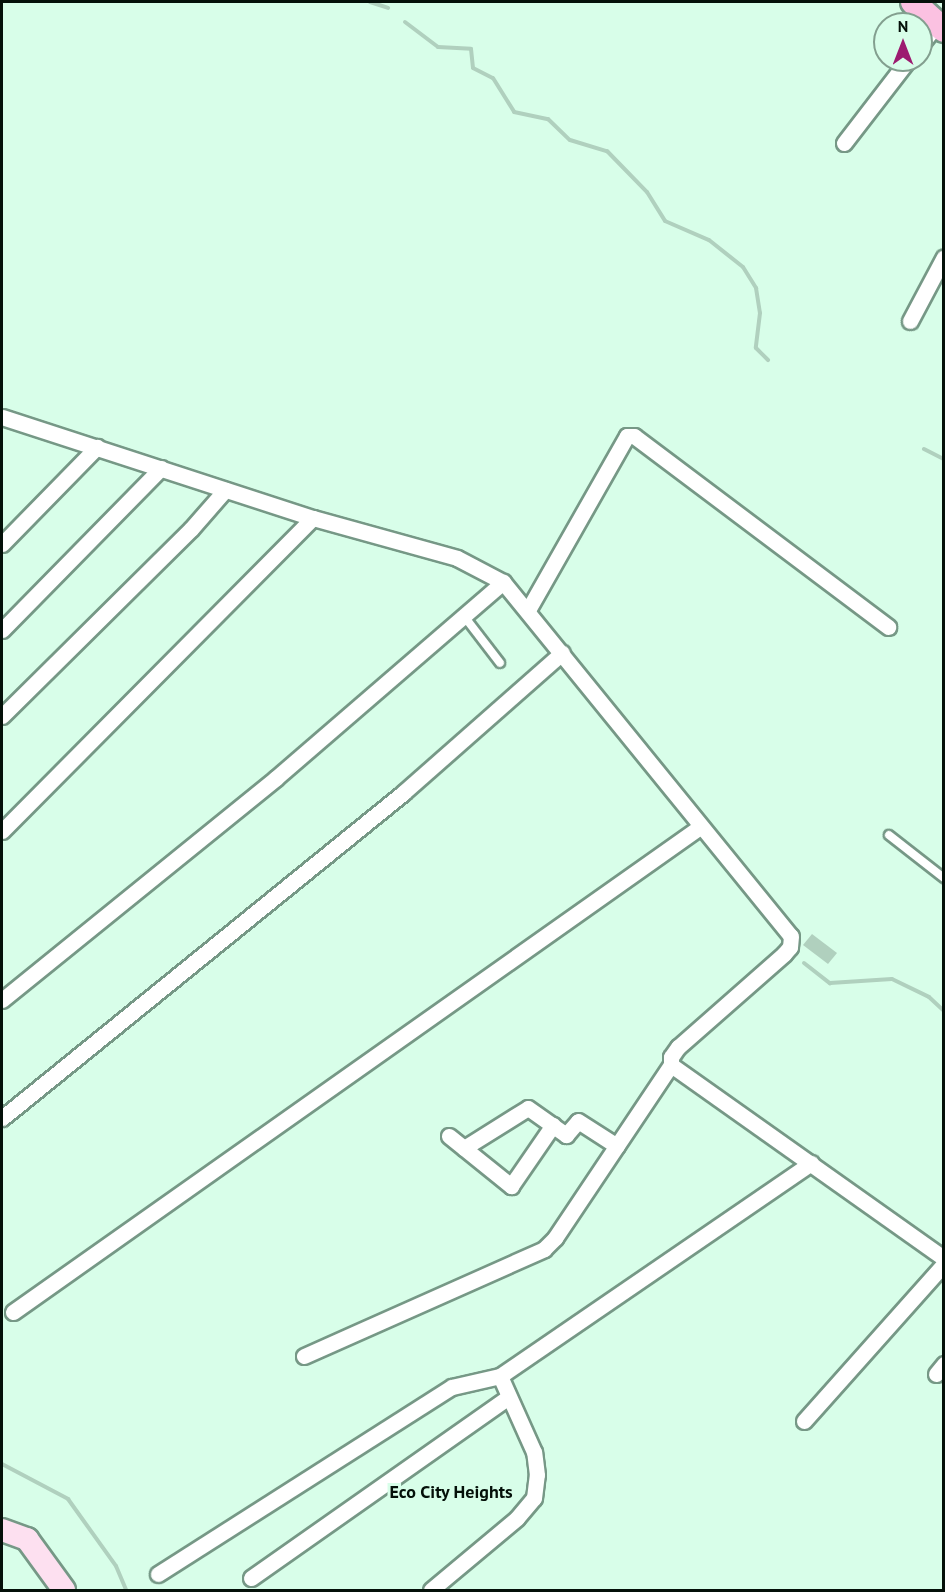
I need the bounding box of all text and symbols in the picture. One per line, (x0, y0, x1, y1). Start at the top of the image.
north arrow (873, 12, 933, 72)
text: N (898, 16, 908, 36)
district label: Eco City Heights (389, 1481, 513, 1503)

